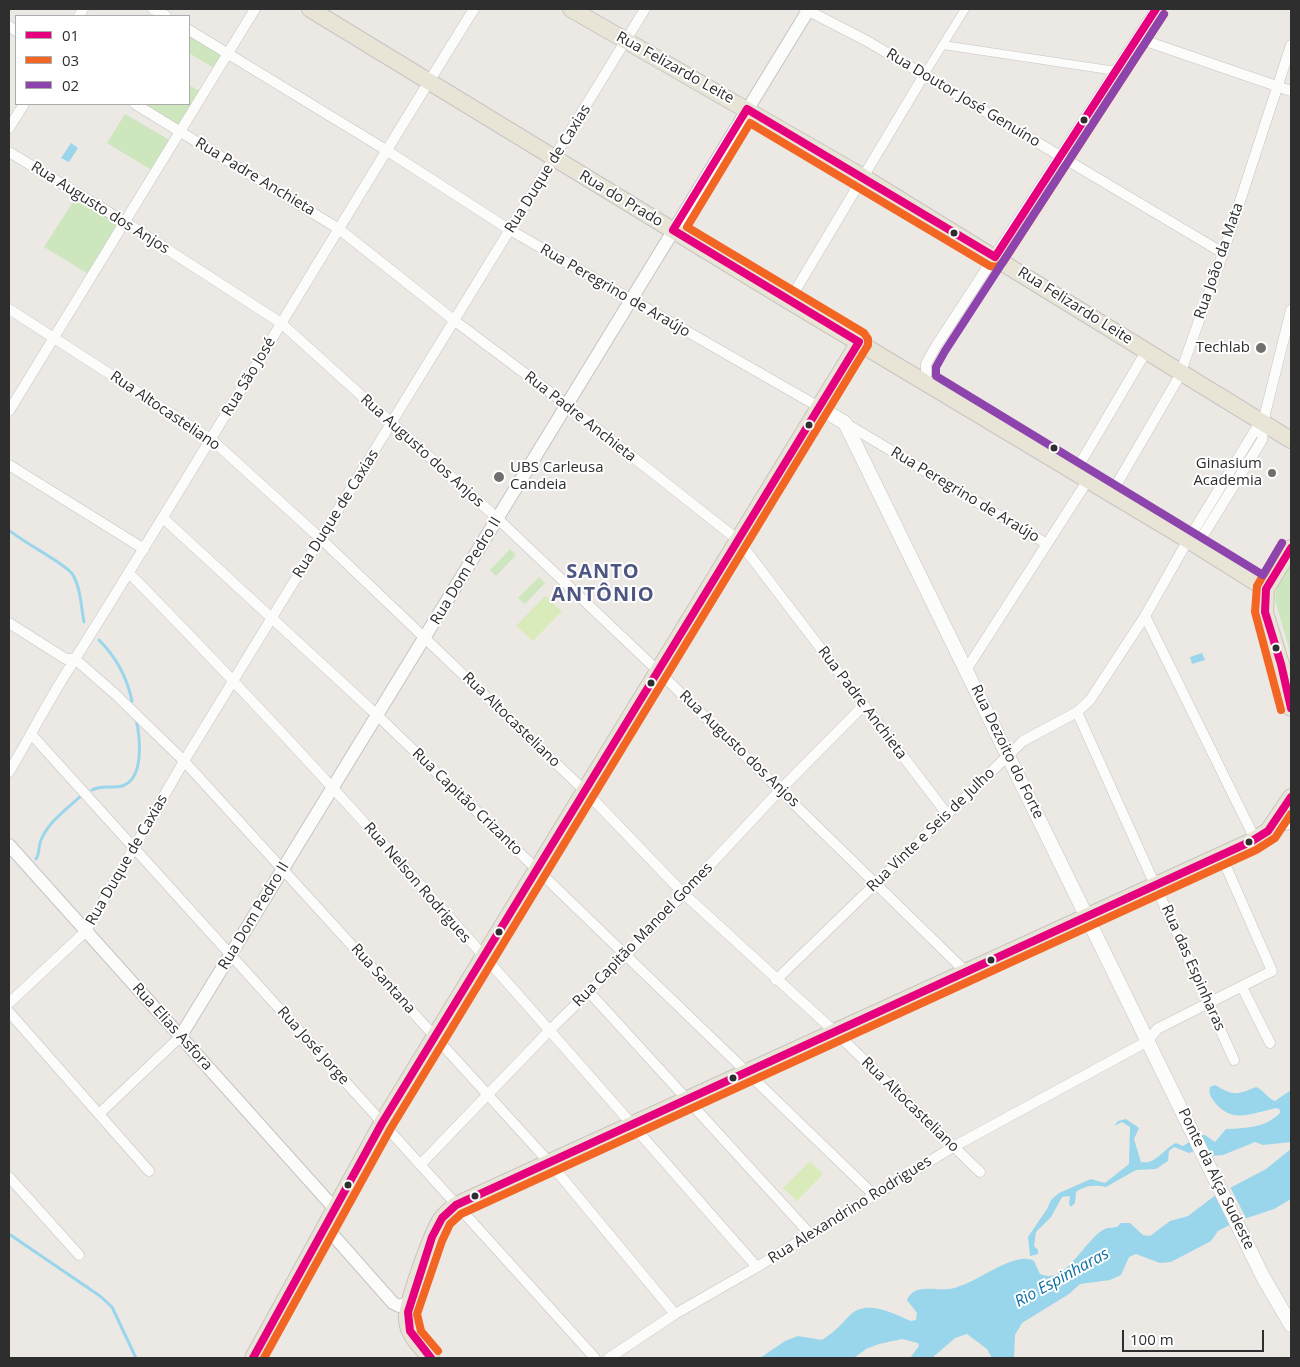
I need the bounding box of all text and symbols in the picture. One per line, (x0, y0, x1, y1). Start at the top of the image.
legend (15, 15, 190, 105)
text: 01 (62, 25, 79, 45)
street label: Rua Felizardo Leite (613, 28, 737, 108)
street label: Rua Doutor José Genuíno (883, 45, 1043, 151)
text: 03 (62, 50, 79, 70)
text: 02 (62, 75, 79, 95)
street label: Rua Duque de Caxias (501, 102, 595, 236)
unlabelled marker (1079, 115, 1089, 125)
street label: Rua Padre Anchieta (192, 134, 318, 220)
street label: Rua Augusto dos Anjos (27, 158, 173, 258)
street label: Rua do Prado (576, 167, 666, 231)
street label: Rua João da Mata (1191, 200, 1247, 322)
unlabelled marker (949, 228, 959, 238)
street label: Rua Peregrino de Araújo (537, 241, 693, 341)
street label: Rua Felizardo Leite (1014, 263, 1136, 349)
street label: Rua São José (218, 334, 280, 420)
place label: Techlab (1196, 339, 1250, 357)
marker: Techlab (1254, 341, 1268, 355)
street label: Rua Altocasteliano (107, 367, 223, 455)
street label: Rua Padre Anchieta (521, 368, 639, 466)
street label: Rua Augusto dos Anjos (357, 391, 487, 511)
unlabelled marker (804, 420, 814, 430)
street label: Rua Peregrino de Araújo (887, 443, 1043, 547)
unlabelled marker (1049, 443, 1059, 453)
street label: Rua Duque de Caxias (289, 447, 383, 581)
place label: Ginasium Academia (1193, 455, 1262, 490)
place label: UBS Carleusa Candeia (510, 459, 604, 494)
marker: Ginasium Academia (1266, 467, 1278, 479)
marker: UBS Carleusa Candeia (492, 470, 506, 484)
street label: Rua Dom Pedro II (427, 514, 505, 628)
district label: SANTO ANTÔNIO (550, 560, 656, 607)
street label: Rua Padre Anchieta (814, 643, 910, 763)
unlabelled marker (1271, 643, 1281, 653)
street label: Rua Altocasteliano (458, 669, 564, 771)
unlabelled marker (646, 678, 656, 688)
street label: Rua Dezoito do Forte (967, 682, 1047, 822)
street label: Rua Augusto dos Anjos (675, 687, 803, 811)
street label: Rua Capitão Crizanto (408, 745, 526, 859)
street label: Rua Vinte e Seis de Julho (863, 764, 999, 896)
street label: Rua Duque de Caxias (82, 791, 172, 929)
street label: Rua Nelson Rodrigues (360, 819, 474, 947)
unlabelled marker (1244, 837, 1254, 847)
street label: Rua Dom Pedro II (215, 859, 293, 973)
street label: Rua Capitão Manoel Gomes (569, 859, 717, 1011)
street label: Rua das Espinharas (1157, 902, 1229, 1034)
unlabelled marker (494, 927, 504, 937)
street label: Rua Santana (347, 940, 419, 1018)
unlabelled marker (986, 955, 996, 965)
street label: Rua Elias Asfora (128, 980, 216, 1074)
street label: Rua José Jorge (273, 1003, 353, 1089)
street label: Rua Altocasteliano (857, 1054, 963, 1156)
unlabelled marker (728, 1073, 738, 1083)
street label: Ponte da Alça Sudeste (1174, 1105, 1258, 1253)
street label: Rua Alexandrino Rodrigues (765, 1152, 935, 1268)
unlabelled marker (343, 1180, 353, 1190)
unlabelled marker (470, 1191, 480, 1201)
water label: Rio Espinharas (1012, 1244, 1112, 1312)
scale bar (1125, 1320, 1268, 1352)
text: 100 m (1130, 1329, 1174, 1349)

